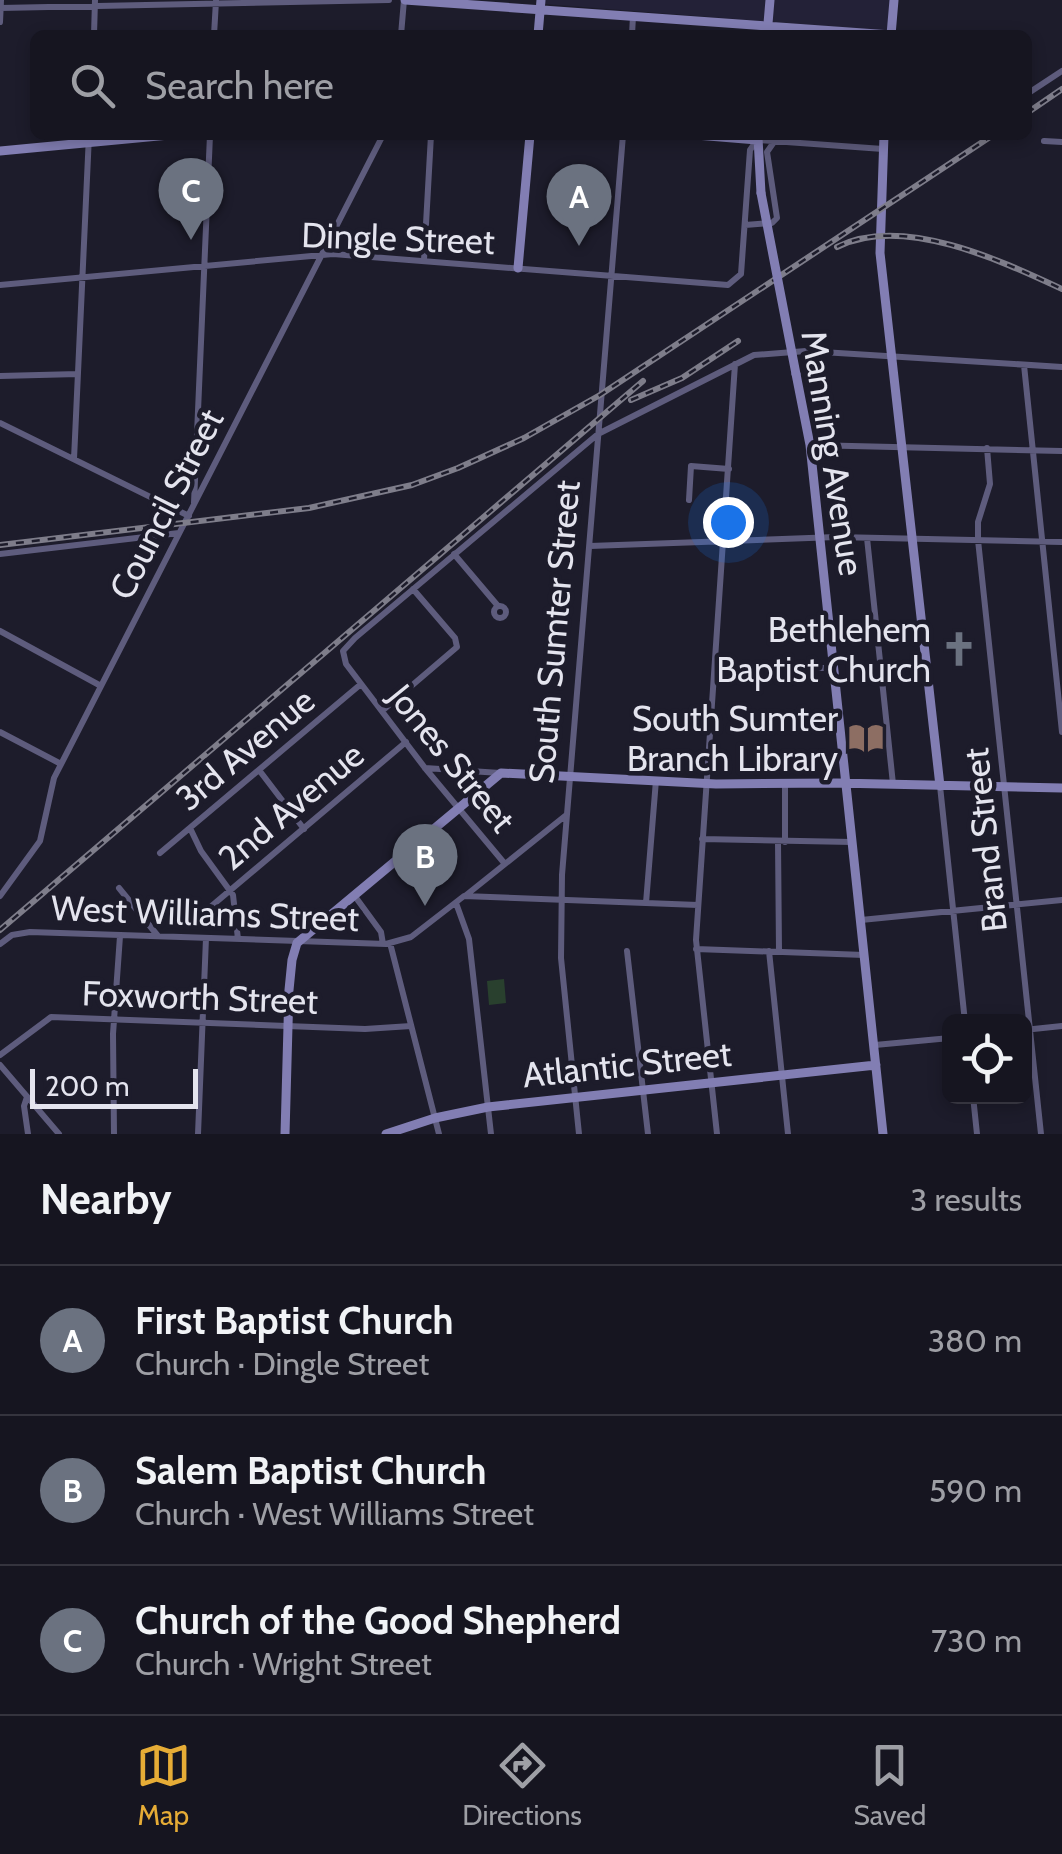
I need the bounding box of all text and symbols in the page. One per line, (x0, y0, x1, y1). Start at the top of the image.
search box (30, 30, 1032, 140)
icon: search (65, 58, 120, 113)
text: Search here (145, 62, 334, 109)
pin: C (158, 158, 224, 240)
pin: A (546, 164, 612, 246)
street label: Dingle Street (301, 213, 496, 263)
street label: Manning Avenue (792, 327, 874, 579)
street label: Council Street (100, 402, 232, 606)
street label: South Sumter Street (519, 478, 589, 785)
your location (703, 497, 754, 548)
place label: Bethlehem Baptist Church (716, 608, 931, 691)
church icon: Bethlehem Baptist Church (940, 630, 978, 668)
street label: Jones Street (379, 675, 525, 841)
street label: 3rd Avenue (167, 679, 323, 819)
place label: South Sumter Branch Library (627, 697, 838, 780)
library icon: South Sumter Branch Library (847, 719, 885, 757)
street label: 2nd Avenue (210, 733, 372, 879)
street label: Brand Street (954, 746, 1016, 934)
pin: B (392, 824, 458, 906)
street label: West Williams Street (50, 886, 360, 940)
street label: Foxworth Street (81, 971, 319, 1023)
map controls (942, 1014, 1032, 1104)
button: locate (942, 1014, 1032, 1104)
street label: Atlantic Street (520, 1032, 734, 1096)
scale bar (30, 1064, 198, 1108)
text: 200 m (45, 1069, 130, 1103)
text: Nearby (40, 1173, 172, 1225)
text: 3 results (910, 1180, 1022, 1219)
text: First Baptist Church (135, 1297, 453, 1344)
text: A (62, 1321, 83, 1360)
text: 380 m (928, 1321, 1022, 1360)
text: Church · Dingle Street (135, 1344, 429, 1383)
text: Salem Baptist Church (135, 1447, 486, 1494)
text: B (62, 1471, 83, 1510)
text: 590 m (929, 1471, 1022, 1510)
text: Church · West Williams Street (135, 1494, 534, 1533)
text: Church of the Good Shepherd (135, 1597, 621, 1644)
text: C (63, 1621, 82, 1660)
text: 730 m (931, 1621, 1022, 1660)
text: Church · Wright Street (135, 1644, 432, 1683)
tab: Map (136, 1738, 191, 1832)
tab: Directions (462, 1738, 582, 1832)
tab: Saved (854, 1738, 926, 1832)

